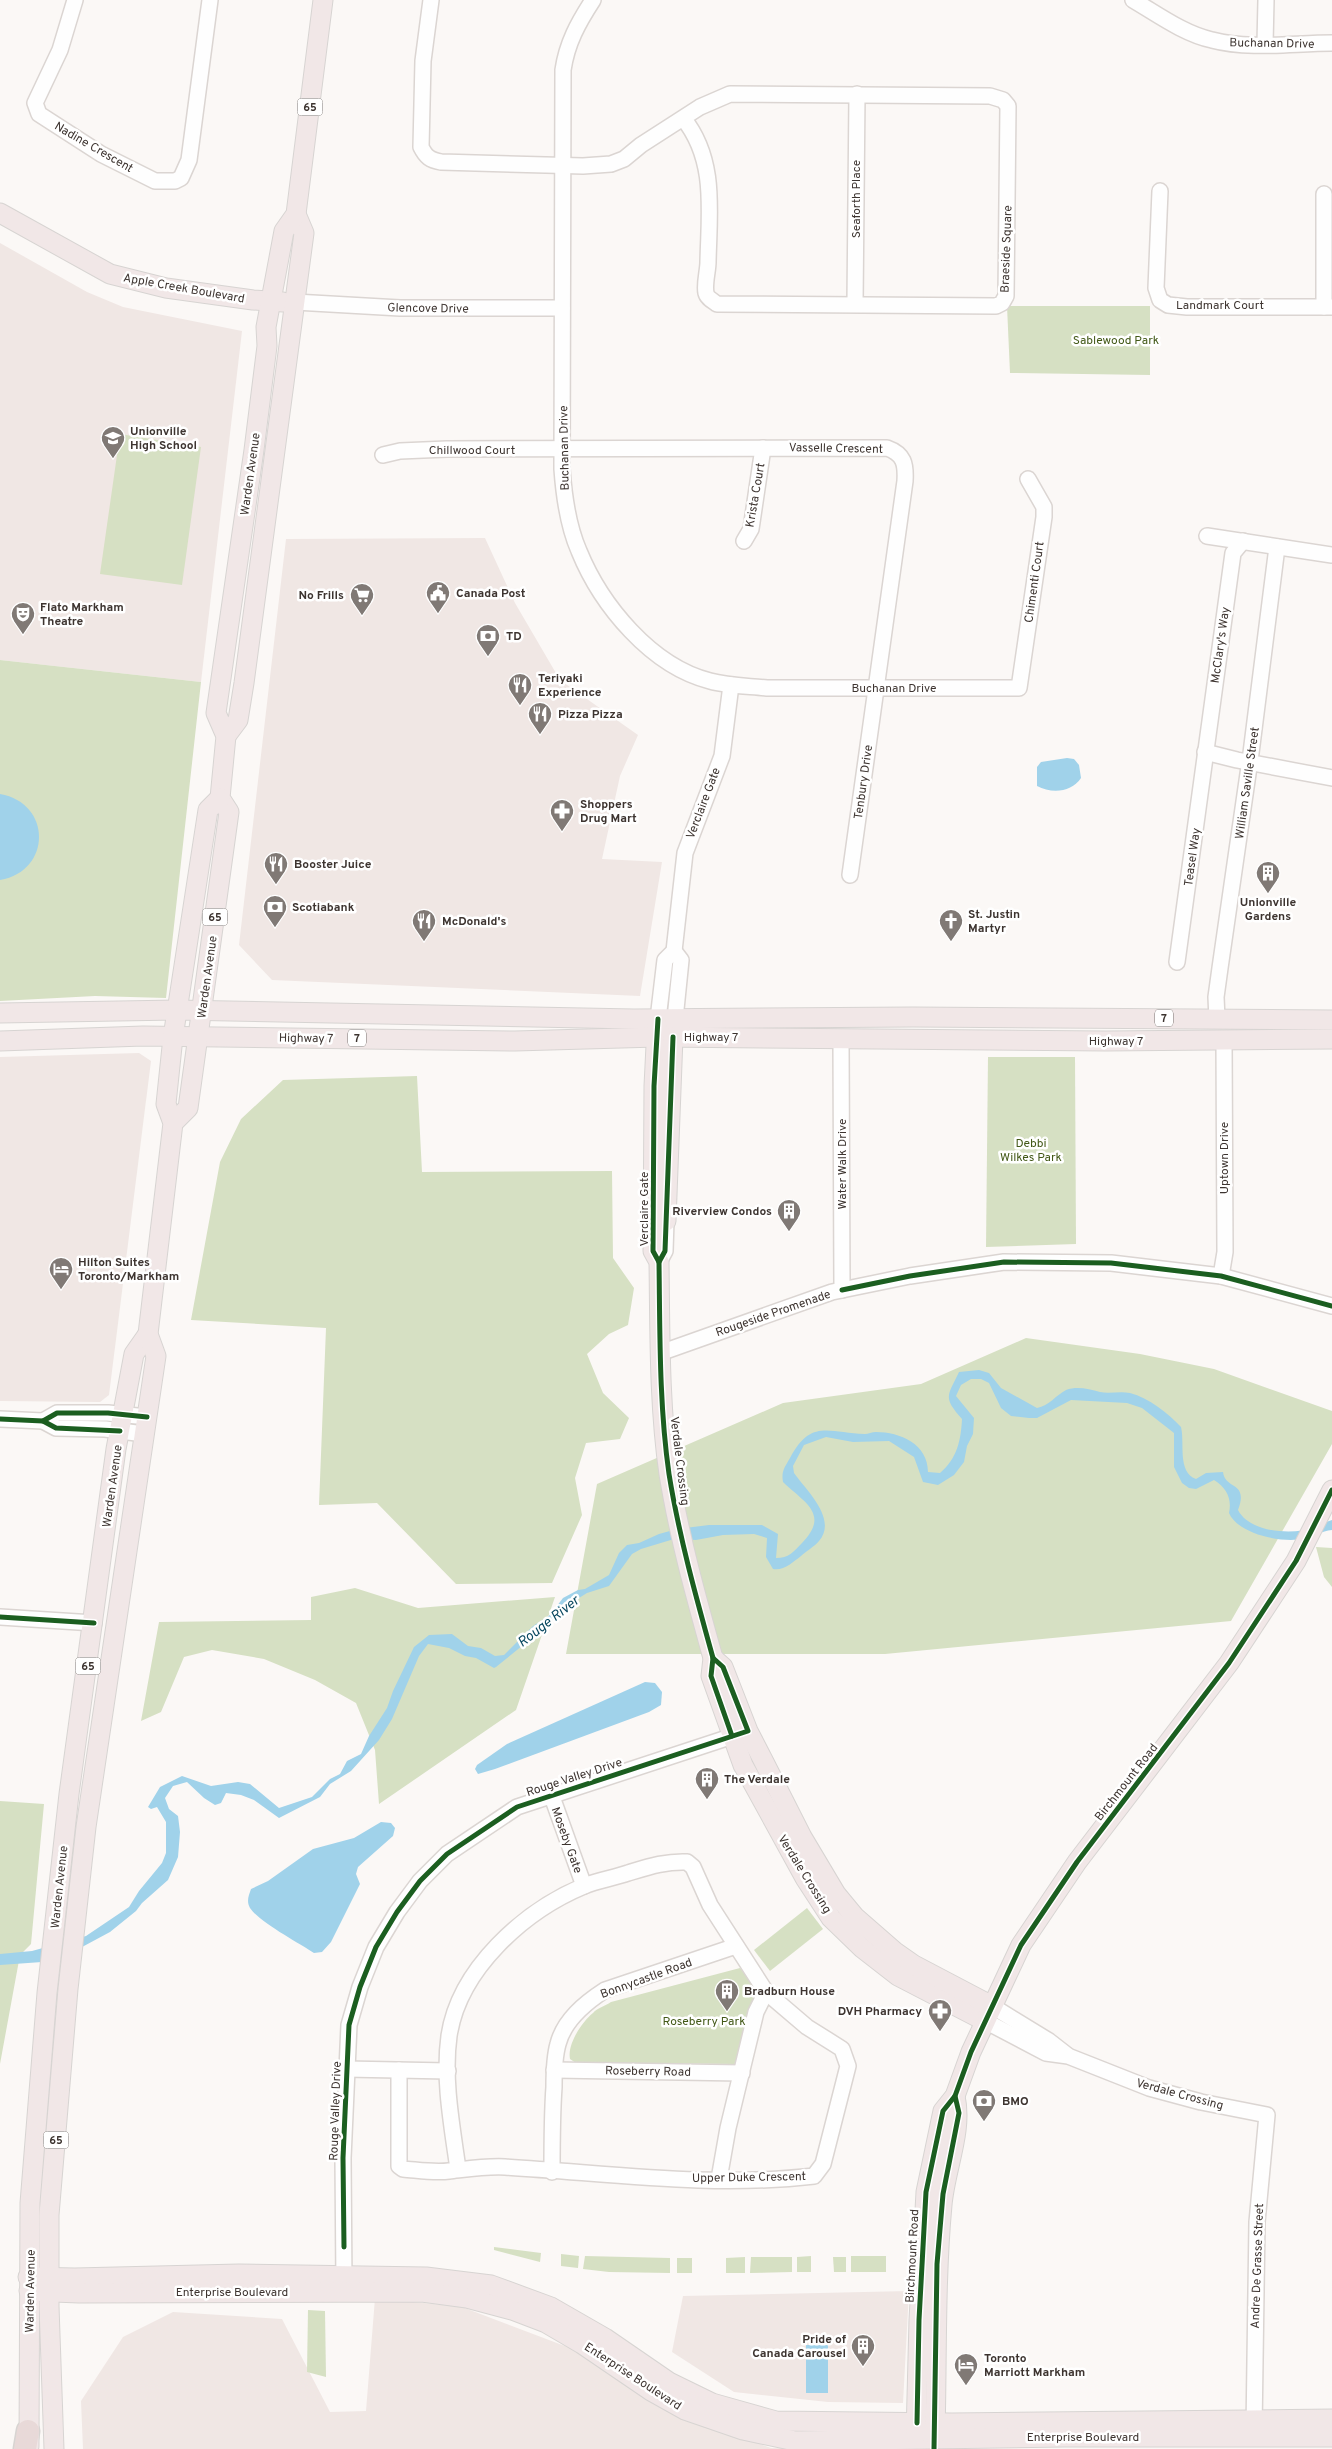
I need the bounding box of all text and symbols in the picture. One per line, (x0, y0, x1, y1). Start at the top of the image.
street label: Buchanan Drive (1229, 35, 1315, 53)
road number: 65 (298, 98, 322, 115)
street label: Nadine Crescent (51, 119, 136, 177)
street label: Seaforth Place (849, 160, 865, 238)
street label: Braeside Square (997, 205, 1017, 293)
street label: Apple Creek Boulevard (122, 270, 246, 308)
street label: Landmark Court (1176, 298, 1264, 314)
street label: Glencove Drive (387, 300, 469, 318)
park label: Sablewood Park (1073, 333, 1159, 349)
street label: Buchanan Drive (556, 405, 574, 491)
place label: Unionville High School (130, 424, 197, 454)
school or university icon: Unionville High School (100, 425, 126, 459)
street label: Warden Avenue (237, 432, 265, 516)
street label: Vasselle Crescent (789, 440, 883, 458)
street label: Chillwood Court (429, 443, 515, 459)
street label: Krista Court (742, 462, 770, 529)
street label: Chimenti Court (1021, 540, 1049, 624)
public building icon: Canada Post (425, 580, 451, 614)
supermarket icon: No Frills (349, 582, 375, 616)
place label: Canada Post (456, 586, 526, 602)
place label: No Frills (298, 588, 344, 604)
place label: Flato Markham Theatre (40, 600, 124, 630)
theatre icon: Flato Markham Theatre (10, 601, 36, 635)
street label: McClary's Way (1208, 606, 1234, 684)
bank icon: TD (475, 623, 501, 657)
place label: TD (506, 629, 522, 645)
place label: Teriyaki Experience (538, 671, 602, 701)
restaurant icon: Teriyaki Experience (507, 672, 533, 706)
street label: Buchanan Drive (851, 681, 937, 697)
restaurant icon: Pizza Pizza (527, 701, 553, 735)
place label: Pizza Pizza (558, 707, 623, 723)
street label: William Saville Street (1232, 726, 1264, 840)
street label: Tenbury Drive (851, 744, 877, 820)
street label: Verclaire Gate (683, 765, 725, 841)
place label: Shoppers Drug Mart (580, 797, 637, 827)
pharmacy icon: Shoppers Drug Mart (549, 798, 575, 832)
street label: Teasel Way (1181, 827, 1205, 887)
restaurant icon: Booster Juice (263, 851, 289, 885)
place label: Booster Juice (294, 857, 372, 873)
building icon: Unionville Gardens (1255, 860, 1281, 894)
bank icon: Scotiabank (262, 894, 288, 928)
place label: Unionville Gardens (1240, 895, 1297, 925)
place label: Scotiabank (292, 900, 355, 916)
place label: St. Justin Martyr (968, 907, 1020, 937)
restaurant icon: McDonald's (411, 908, 437, 942)
church icon: St. Justin Martyr (938, 908, 964, 942)
road number: 65 (202, 909, 228, 926)
place label: McDonald's (442, 914, 506, 930)
street label: Warden Avenue (194, 935, 222, 1019)
road number: 7 (1155, 1010, 1173, 1026)
road number: 7 (348, 1030, 366, 1046)
street label: Highway 7 (684, 1030, 738, 1046)
street label: Highway 7 (279, 1031, 333, 1047)
street label: Highway 7 (1089, 1034, 1143, 1050)
street label: Water Walk Drive (835, 1118, 851, 1210)
street label: Uptown Drive (1217, 1122, 1233, 1194)
park label: Debbi Wilkes Park (1000, 1136, 1062, 1166)
street label: Verclaire Gate (637, 1171, 653, 1247)
building icon: Riverview Condos (776, 1198, 802, 1232)
place label: Riverview Condos (672, 1204, 772, 1220)
place label: Hilton Suites Toronto/Markham (78, 1255, 179, 1285)
hotel icon: Hilton Suites Toronto/Markham (48, 1256, 74, 1290)
street label: Rougeside Promenade (714, 1287, 833, 1341)
street label: Verdale Crossing (666, 1416, 692, 1507)
street label: Warden Avenue (99, 1444, 127, 1528)
water label: Rouge River (515, 1592, 584, 1652)
road number: 65 (76, 1658, 100, 1674)
street label: Birchmount Road (1092, 1741, 1162, 1824)
street label: Rouge Valley Drive (524, 1755, 624, 1801)
building icon: The Verdale (694, 1766, 720, 1800)
place label: The Verdale (724, 1772, 790, 1788)
street label: Moseby Gate (547, 1805, 585, 1876)
street label: Verdale Crossing (774, 1832, 835, 1917)
street label: Warden Avenue (48, 1845, 72, 1929)
street label: Bonnycastle Road (598, 1955, 695, 2003)
building icon: Bradburn House (714, 1978, 740, 2012)
place label: Bradburn House (744, 1984, 835, 2000)
pharmacy icon: DVH Pharmacy (927, 1998, 953, 2032)
place label: DVH Pharmacy (838, 2004, 922, 2020)
park label: Roseberry Park (662, 2014, 746, 2030)
street label: Rouge Valley Drive (326, 2061, 346, 2161)
street label: Roseberry Road (605, 2063, 691, 2081)
street label: Verdale Crossing (1134, 2076, 1225, 2114)
bank icon: BMO (971, 2088, 997, 2122)
place label: BMO (1002, 2094, 1029, 2110)
road number: 65 (44, 2132, 68, 2148)
street label: Upper Duke Crescent (692, 2169, 806, 2187)
street label: Andre De Grasse Street (1248, 2203, 1268, 2329)
street label: Birchmount Road (903, 2209, 923, 2303)
street label: Warden Avenue (22, 2249, 40, 2333)
street label: Enterprise Boulevard (176, 2285, 288, 2301)
place label: Pride of Canada Carousel (752, 2332, 847, 2362)
building icon: Pride of Canada Carousel (850, 2333, 876, 2367)
street label: Enterprise Boulevard (581, 2339, 684, 2414)
place label: Toronto Marriott Markham (984, 2351, 1085, 2381)
hotel icon: Toronto Marriott Markham (953, 2352, 979, 2386)
street label: Enterprise Boulevard (1027, 2430, 1139, 2446)

